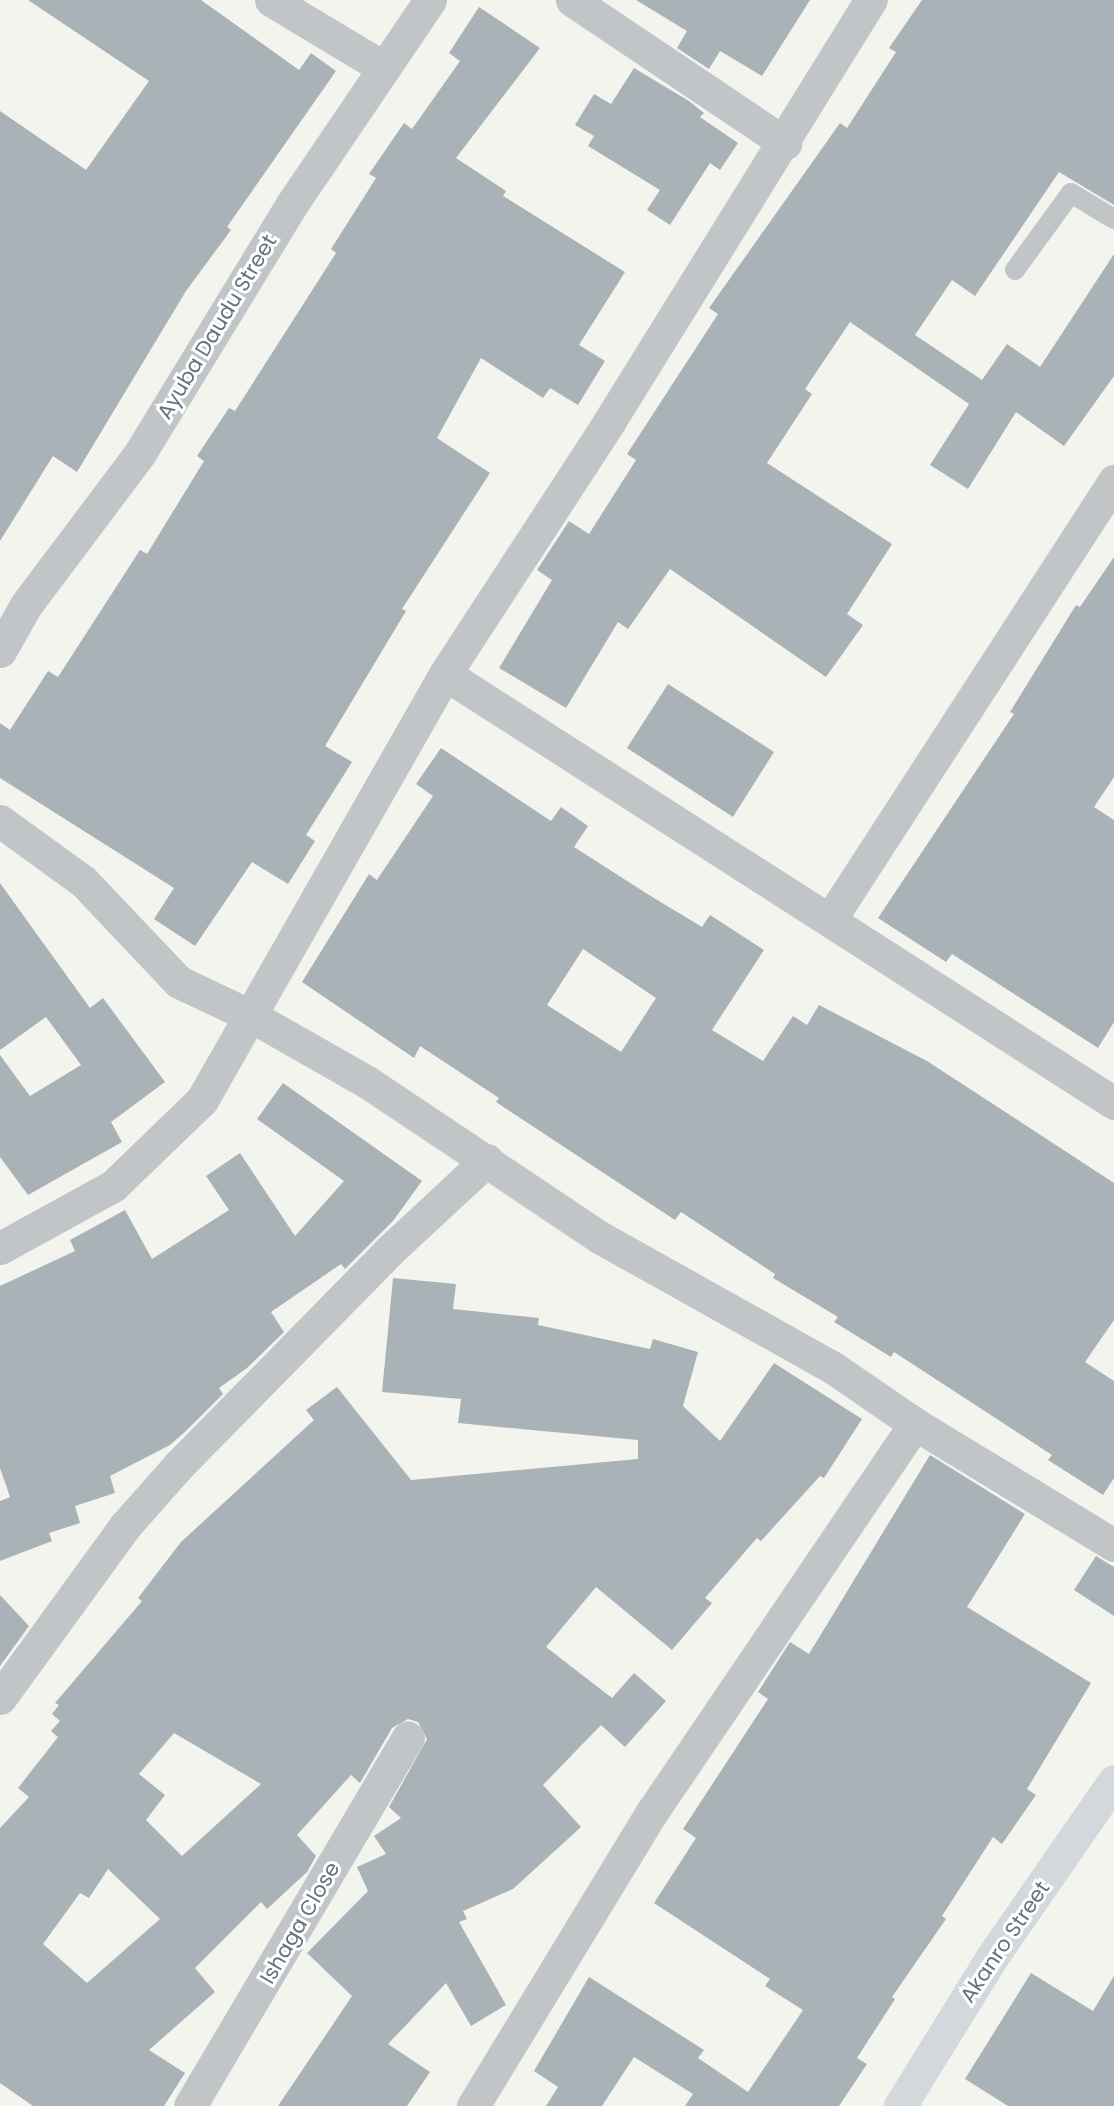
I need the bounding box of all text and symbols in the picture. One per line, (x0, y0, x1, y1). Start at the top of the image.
street label: Ayuba Daudu Street (152, 230, 282, 424)
street label: Ishaga Close (255, 1858, 345, 1988)
street label: Akanro Street (955, 1877, 1055, 2007)

